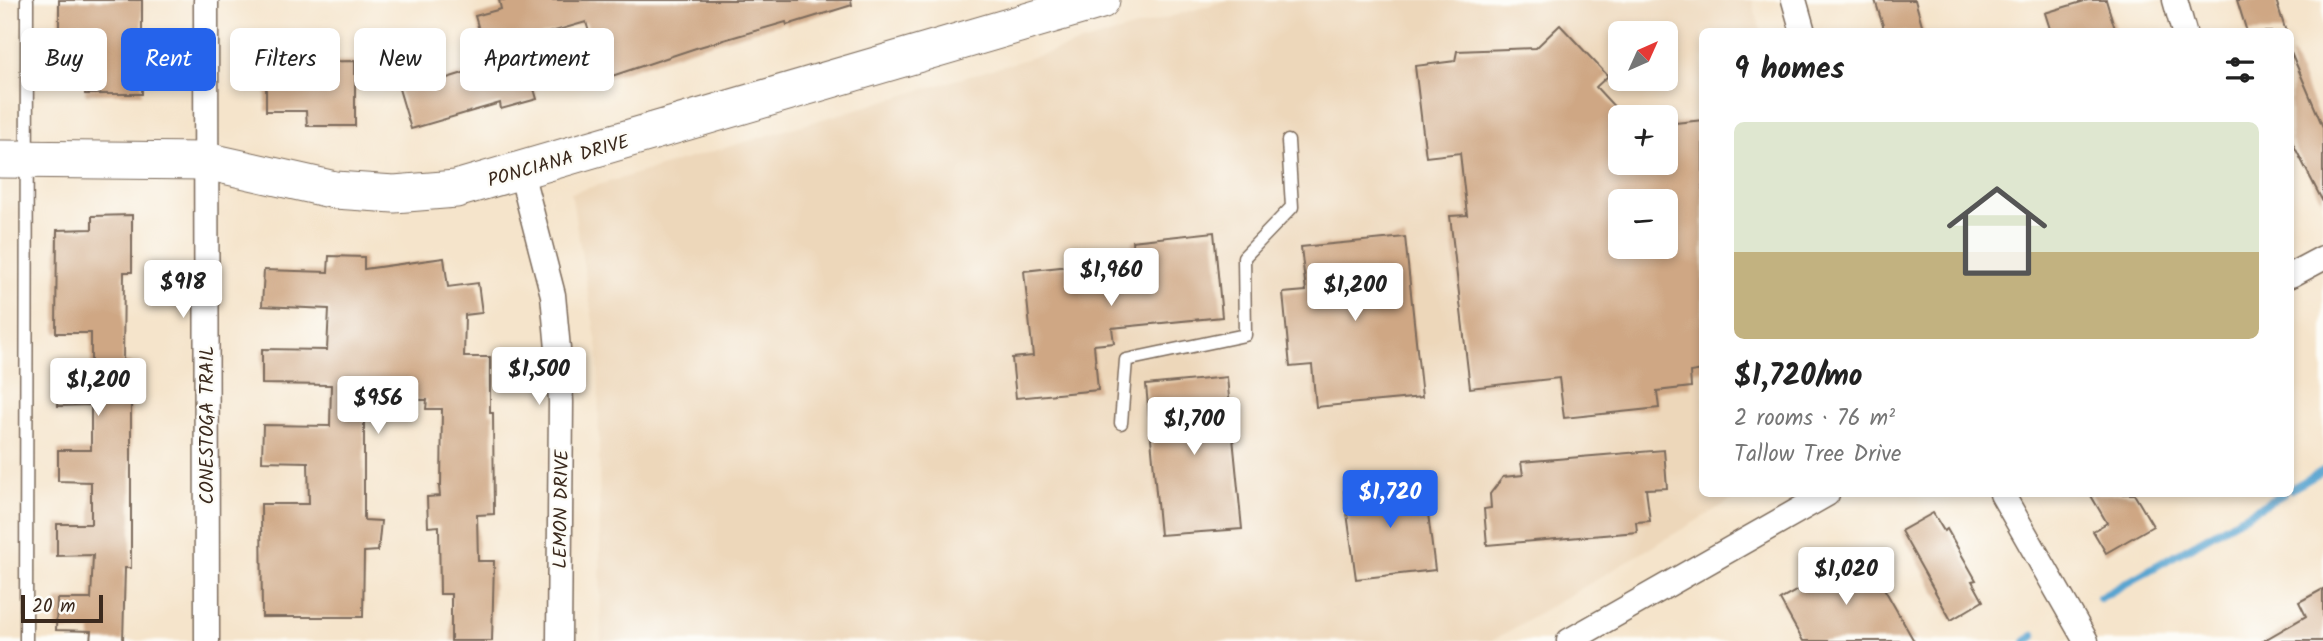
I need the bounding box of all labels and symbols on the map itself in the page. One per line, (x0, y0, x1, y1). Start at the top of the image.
north arrow (1608, 21, 1678, 91)
street label: PONCIANA DRIVE (484, 127, 634, 196)
pin: $1,960 (1054, 248, 1168, 308)
pin: $918 (142, 260, 224, 320)
pin: $1,200 (1298, 264, 1412, 323)
street label: CONESTOGA TRAIL (193, 346, 223, 504)
pin: $1,500 (482, 348, 596, 407)
pin: $1,200 (41, 358, 155, 418)
pin: $956 (337, 376, 419, 436)
pin: $1,700 (1137, 398, 1251, 457)
street label: LEMON DRIVE (546, 448, 578, 569)
pin: $1,720 (1333, 470, 1447, 530)
pin: $1,020 (1789, 548, 1903, 607)
scale bar (21, 592, 103, 624)

